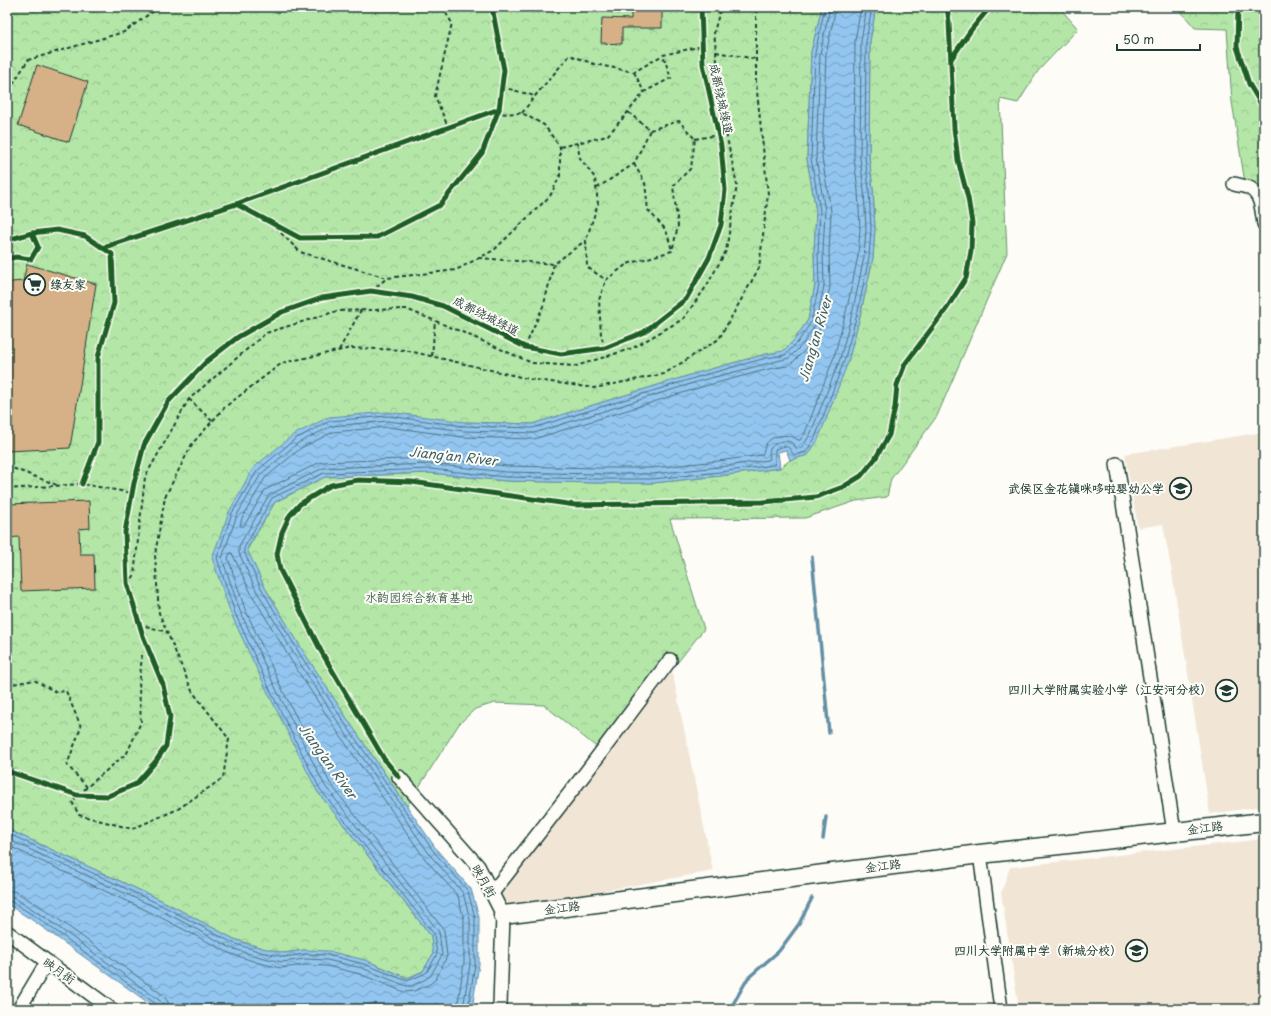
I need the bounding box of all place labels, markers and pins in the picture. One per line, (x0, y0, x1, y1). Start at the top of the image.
supermarket icon: 绿友家 (22, 272, 48, 298)
place label: 绿友家 (50, 275, 86, 293)
school or university icon: 武侯区金花镇咪哆啦婴幼公学 (1167, 476, 1193, 502)
place label: 武侯区金花镇咪哆啦婴幼公学 (1008, 479, 1164, 497)
school or university icon: 四川大学附属实验小学（江安河分校） (1214, 677, 1240, 703)
place label: 四川大学附属实验小学（江安河分校） (1008, 680, 1212, 698)
school or university icon: 四川大学附属中学（新城分校） (1124, 938, 1150, 964)
place label: 四川大学附属中学（新城分校） (954, 941, 1122, 959)

